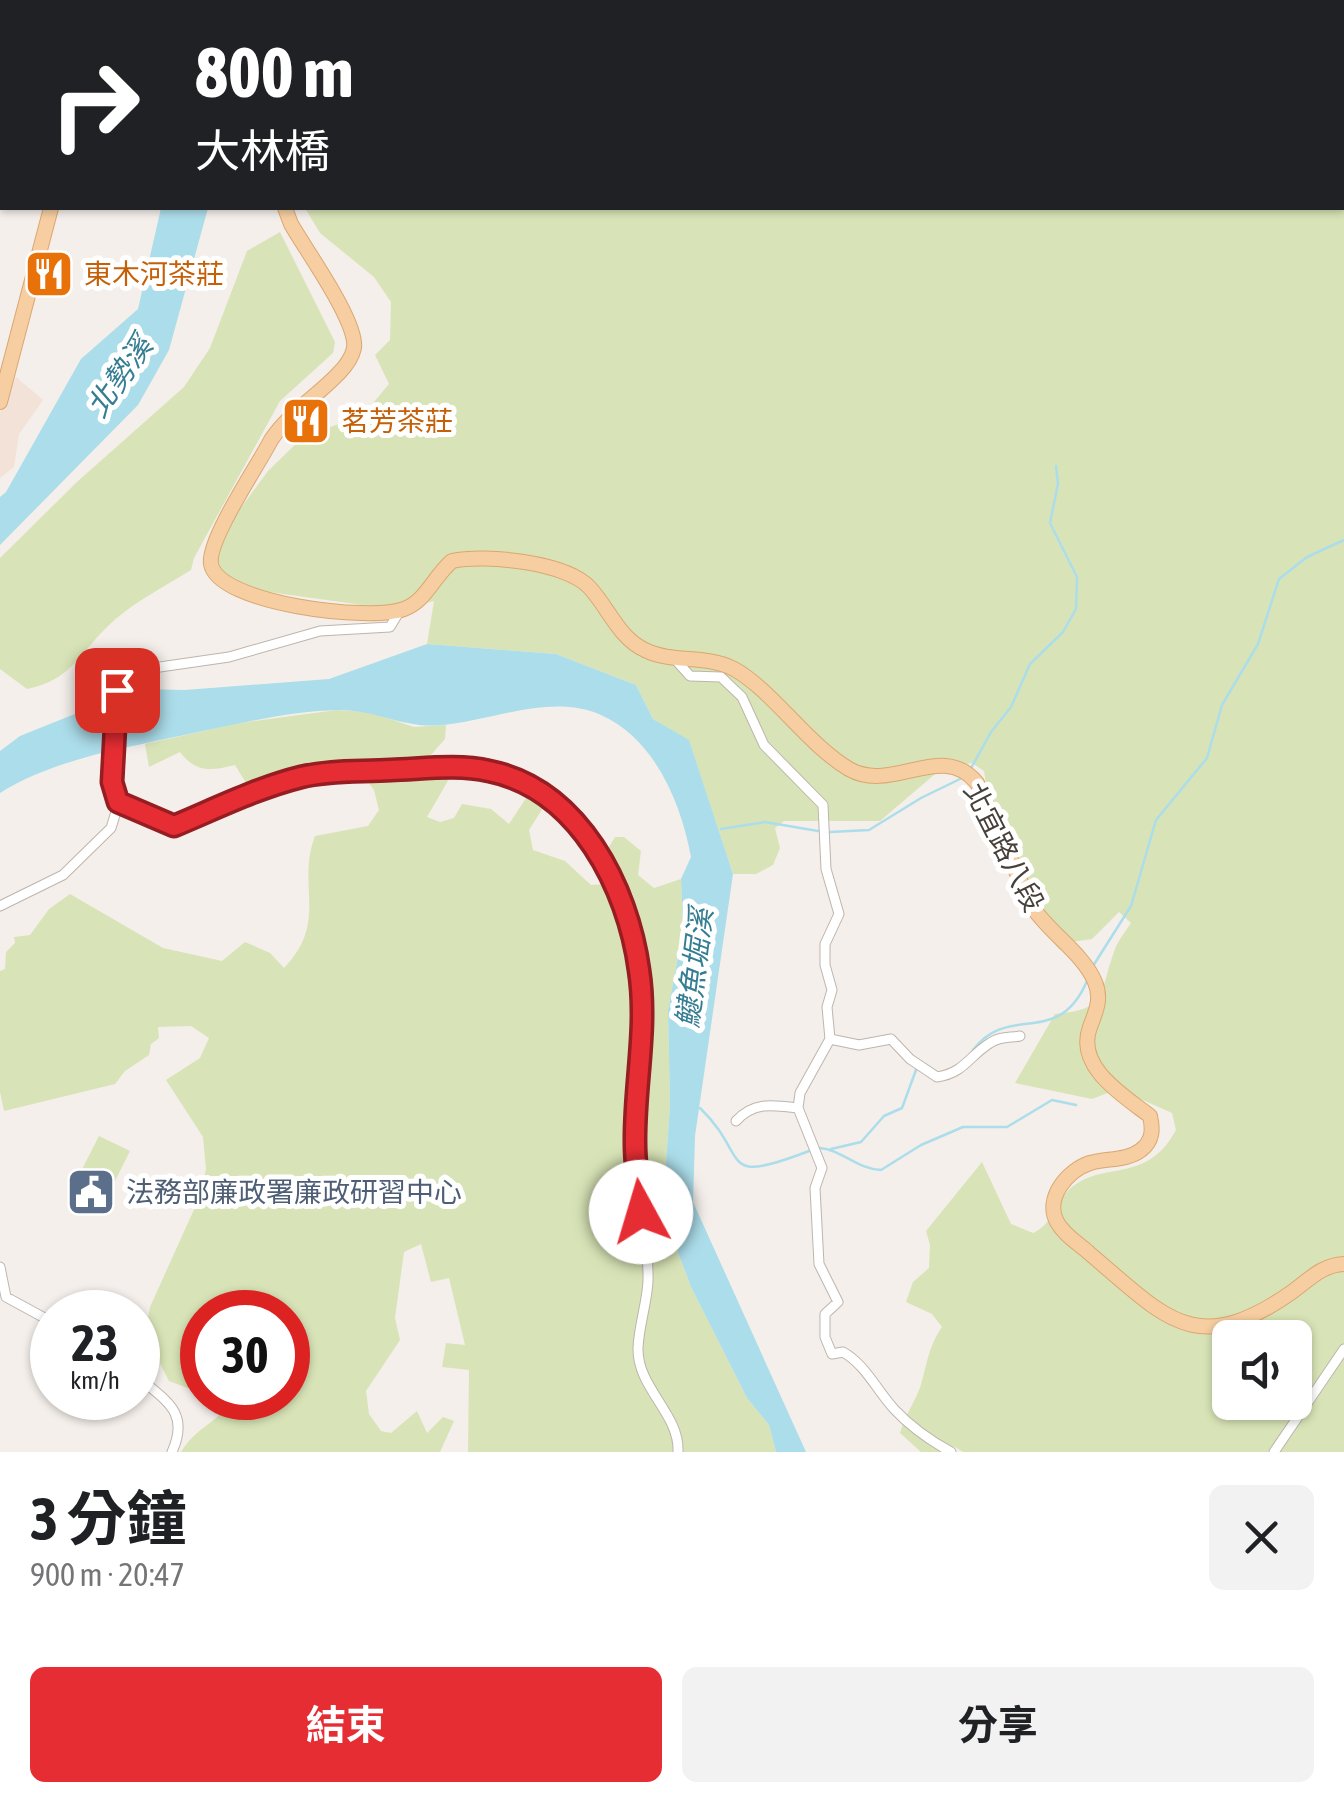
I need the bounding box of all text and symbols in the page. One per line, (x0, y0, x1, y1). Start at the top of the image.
text: 800 m (195, 32, 354, 112)
icon: right (30, 40, 160, 170)
text: 大林橋 (195, 125, 330, 177)
restaurant icon: 東木河茶莊 (23, 248, 75, 300)
place label: 東木河茶莊 (84, 258, 224, 290)
water label: 北勢溪 (79, 326, 161, 423)
restaurant icon: 茗芳茶莊 (280, 395, 332, 447)
place label: 茗芳茶莊 (341, 405, 453, 437)
pin (75, 648, 160, 733)
icon: arrive (90, 663, 145, 718)
street label: 北宜路八段 (958, 777, 1050, 917)
water label: 𩻸魚堀溪 (670, 902, 719, 1030)
position arrow (589, 1160, 693, 1264)
public building icon: 法務部廉政署廉政研習中心 (65, 1166, 117, 1218)
place label: 法務部廉政署廉政研習中心 (126, 1176, 462, 1208)
speed limit sign: 30 (180, 1290, 310, 1420)
text: 23 (71, 1314, 118, 1372)
map controls (1212, 1320, 1312, 1420)
button: sound (1212, 1320, 1312, 1420)
text: km/h (70, 1366, 120, 1394)
text: 3 分鐘 (30, 1484, 186, 1553)
button: close (1209, 1485, 1314, 1590)
text: 900 m · 20:47 (30, 1556, 185, 1593)
button: 結束 (30, 1667, 662, 1782)
button: 分享 (682, 1667, 1314, 1782)

